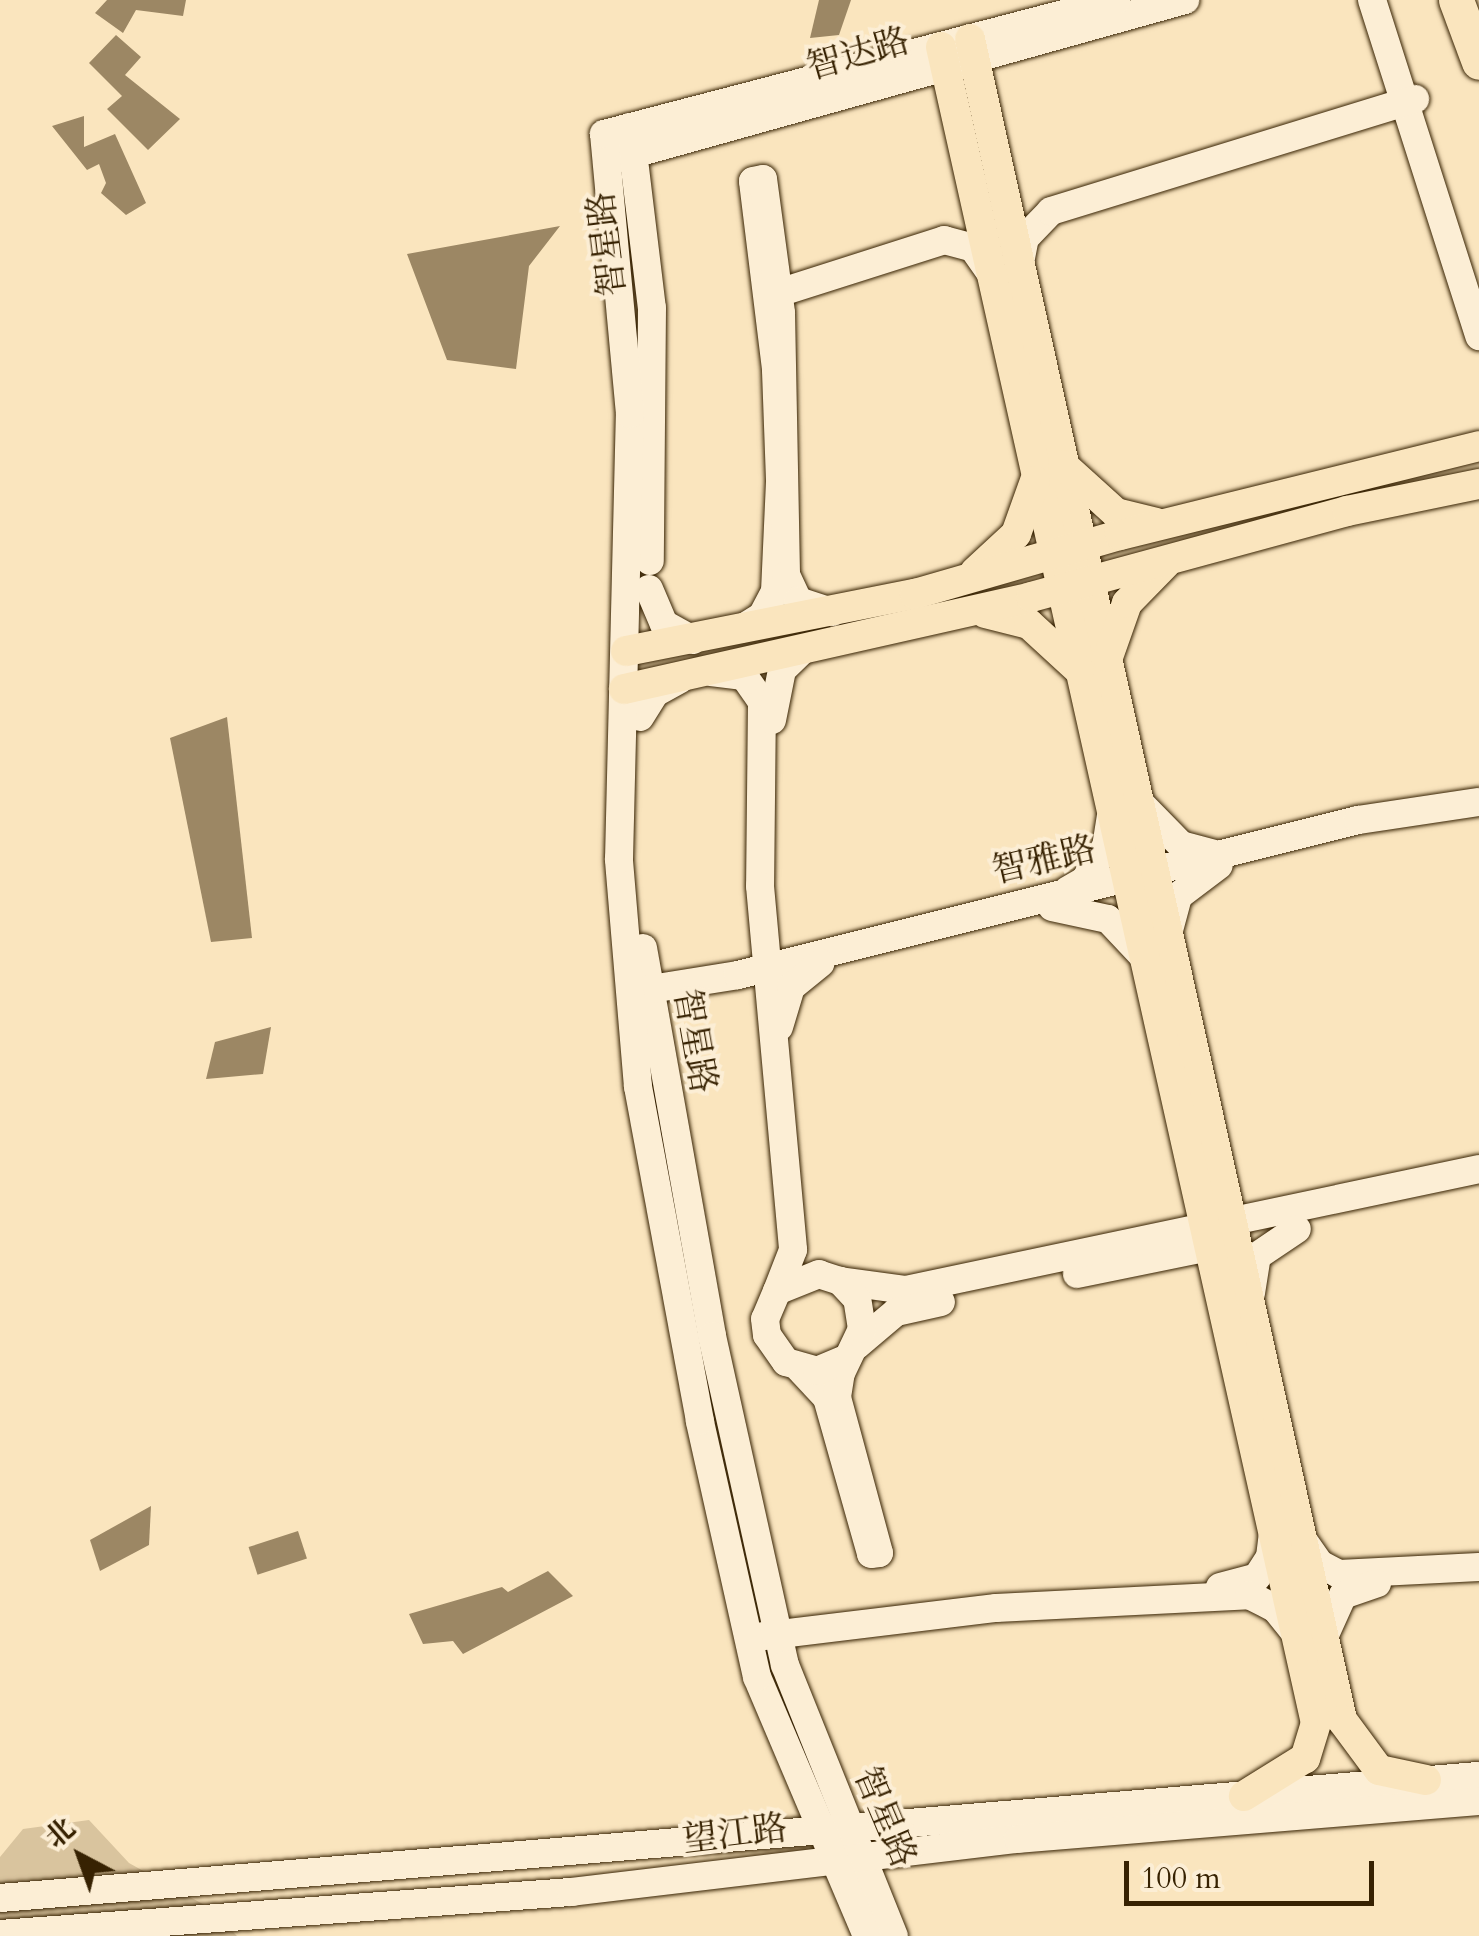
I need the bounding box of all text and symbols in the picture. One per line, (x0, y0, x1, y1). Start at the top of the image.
street label: 智达路 (802, 19, 914, 89)
street label: 智星路 (580, 189, 634, 299)
street label: 智雅路 (988, 828, 1100, 892)
street label: 智星路 (665, 986, 725, 1096)
street label: 智星路 (845, 1760, 925, 1874)
north arrow (30, 1806, 130, 1906)
street label: 望江路 (680, 1807, 790, 1861)
text: 北 (37, 1810, 83, 1857)
scale bar (1129, 1841, 1379, 1903)
text: 100 m (1141, 1858, 1221, 1899)

